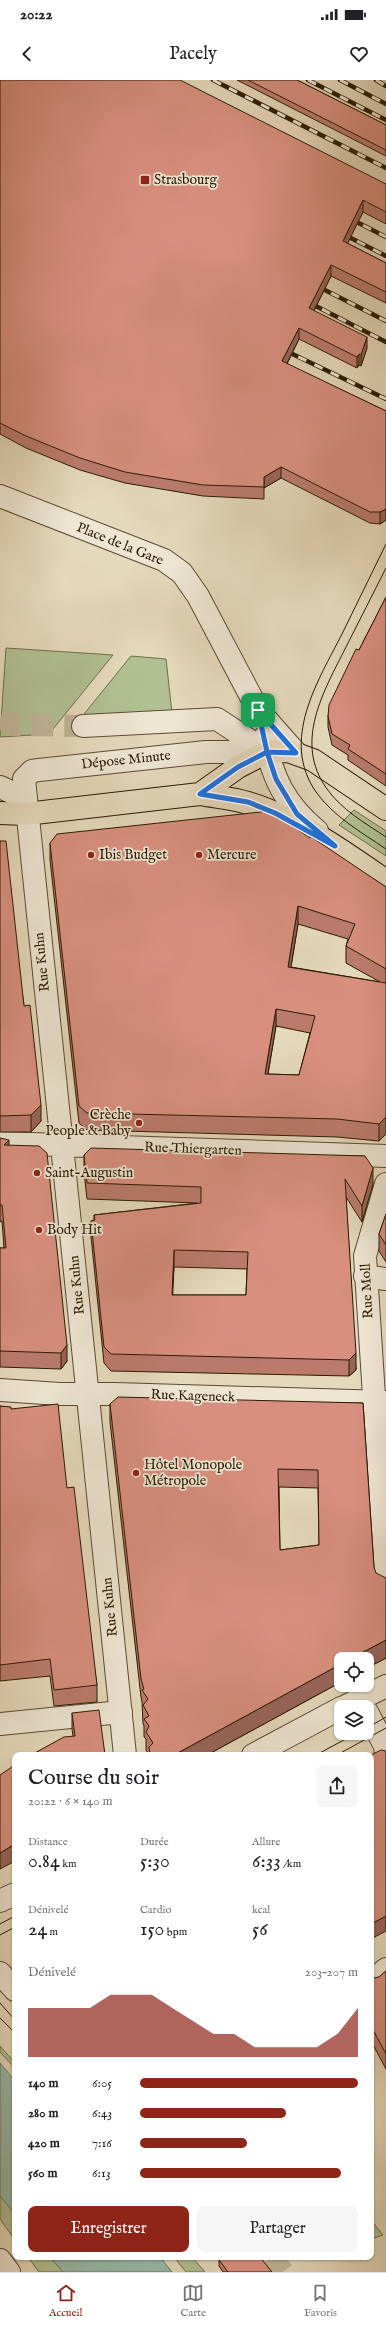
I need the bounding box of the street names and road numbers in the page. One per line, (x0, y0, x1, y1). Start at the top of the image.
street label: Place de la Gare (74, 518, 167, 570)
street label: Dépose Minute (80, 746, 172, 774)
street label: Rue Kuhn (30, 931, 54, 993)
street label: Rue Thiergarten (144, 1138, 243, 1160)
street label: Rue Kuhn (65, 1254, 89, 1316)
street label: Rue Moll (357, 1263, 377, 1319)
street label: Rue Kageneck (150, 1386, 236, 1406)
street label: Rue Kuhn (98, 1576, 122, 1638)

